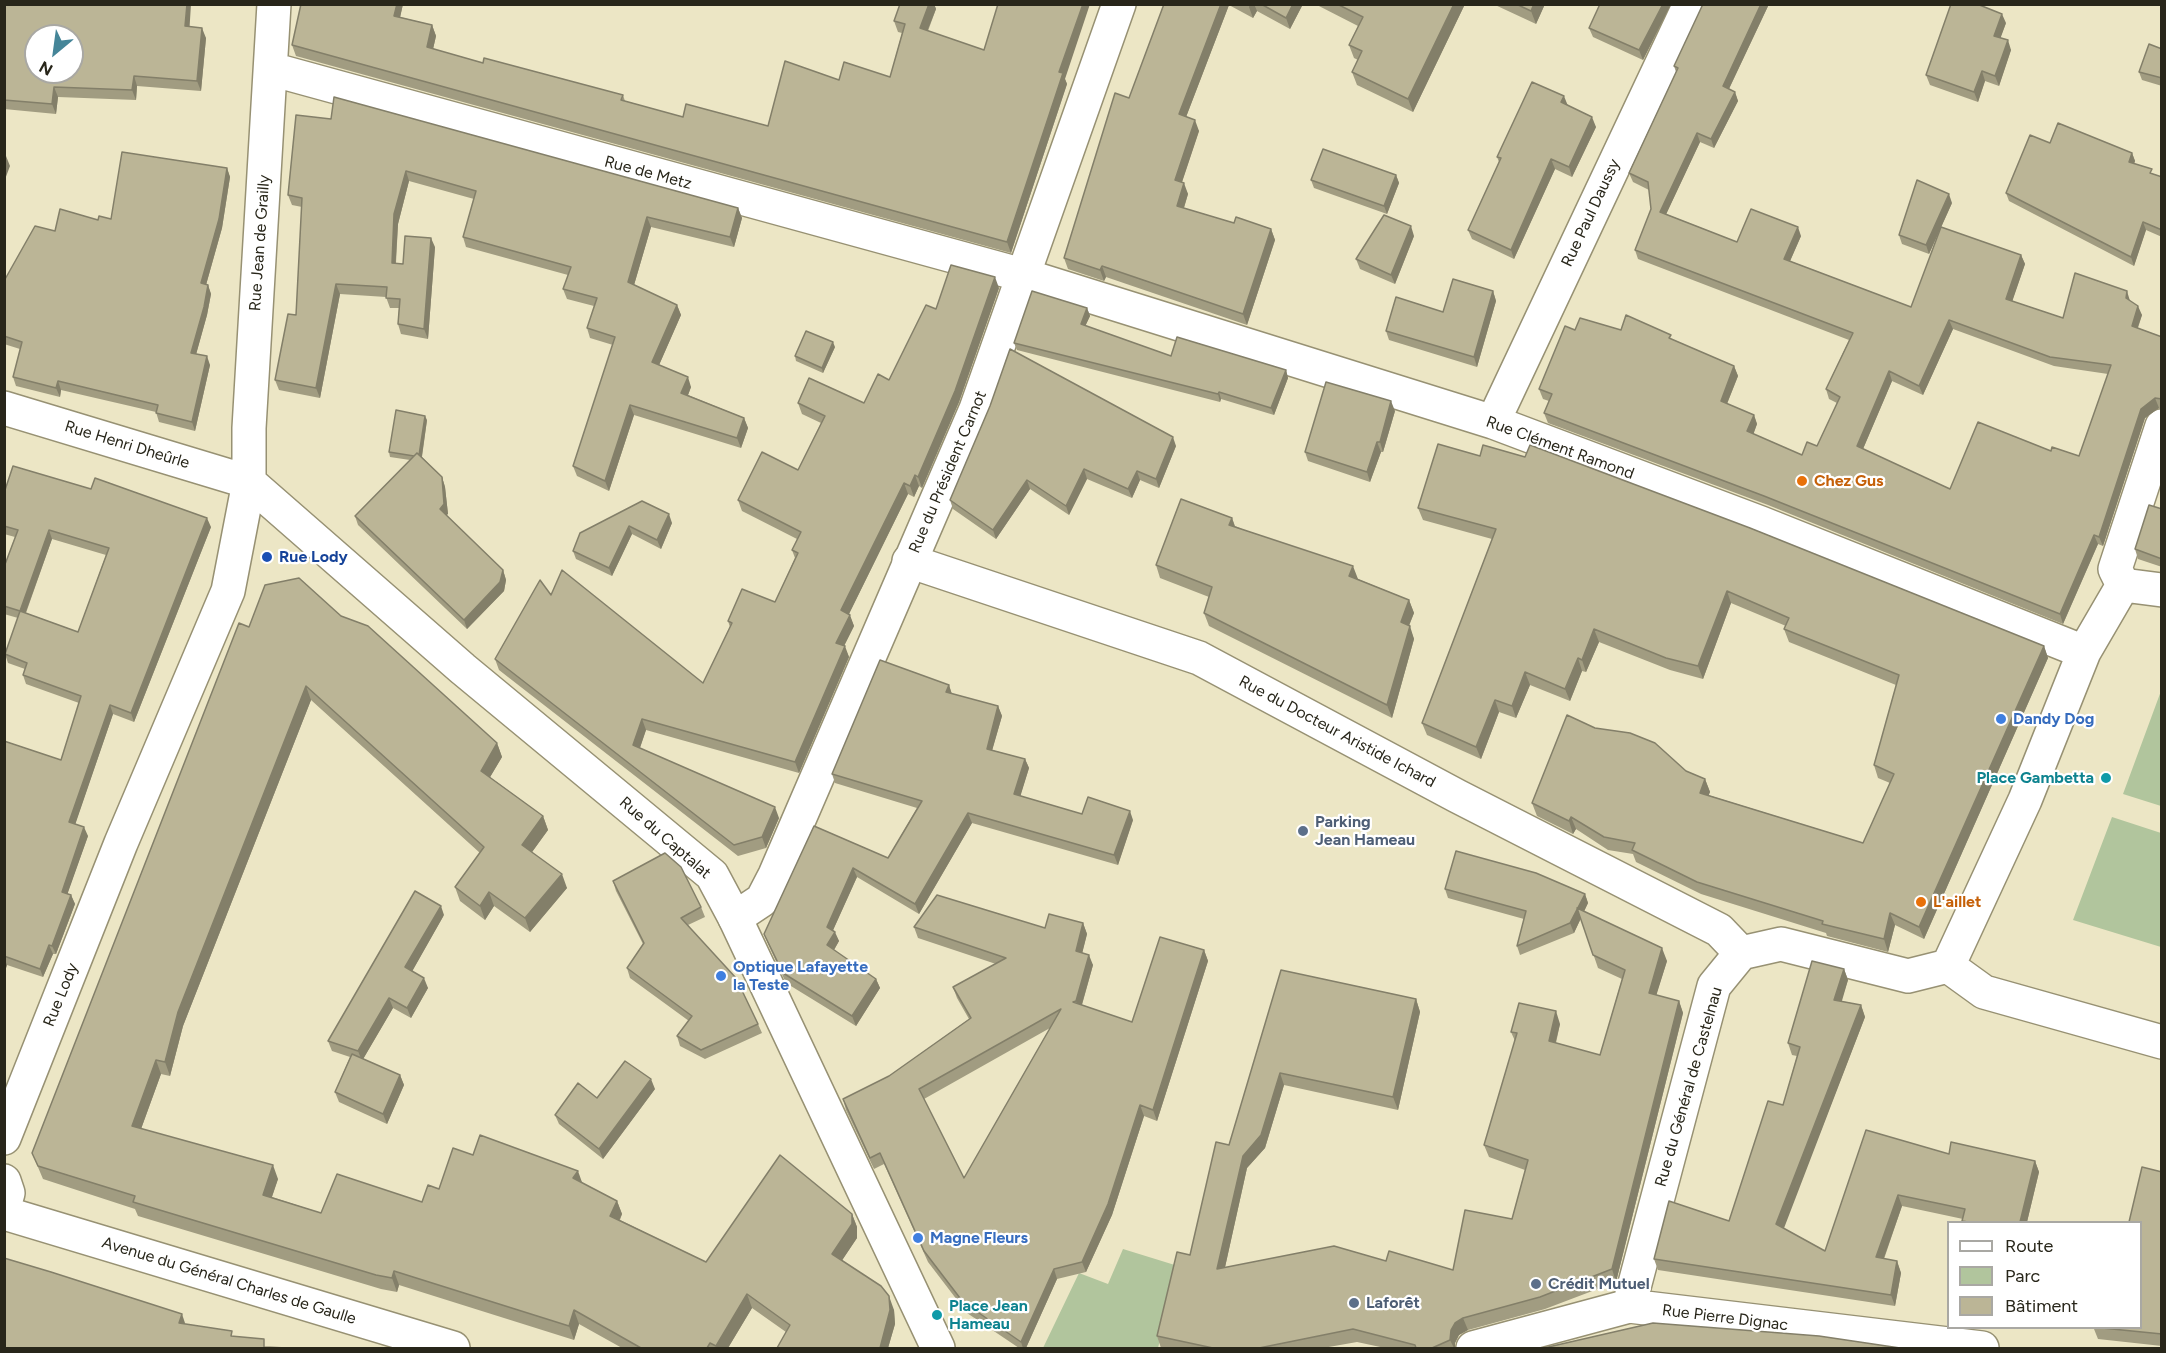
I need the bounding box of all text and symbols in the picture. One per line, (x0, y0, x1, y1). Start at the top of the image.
north arrow (24, 24, 84, 84)
text: N (36, 57, 56, 80)
street label: Rue de Metz (602, 152, 694, 194)
street label: Rue Paul Daussy (1558, 156, 1624, 270)
street label: Rue Jean de Grailly (246, 174, 274, 312)
street label: Rue du Président Carnot (905, 388, 991, 556)
street label: Rue Clément Ramond (1483, 412, 1637, 484)
street label: Rue Henri Dheûrle (62, 417, 192, 473)
place label: Chez Gus (1814, 471, 1883, 491)
marker: Chez Gus (1795, 474, 1809, 488)
place label: Rue Lody (279, 547, 348, 567)
marker: Rue Lody (260, 550, 274, 564)
street label: Rue du Docteur Aristide Ichard (1235, 672, 1439, 792)
place label: Dandy Dog (2013, 709, 2094, 729)
marker: Dandy Dog (1994, 712, 2008, 726)
place label: Place Gambetta (1976, 768, 2094, 788)
marker: Place Gambetta (2099, 771, 2113, 785)
street label: Rue du Captalat (615, 793, 715, 883)
place label: Parking Jean Hameau (1315, 812, 1415, 850)
marker: Parking Jean Hameau (1296, 824, 1310, 838)
place label: L'aillet (1933, 892, 1981, 912)
marker: L'aillet (1914, 895, 1928, 909)
place label: Optique Lafayette la Teste (733, 957, 868, 995)
street label: Rue Lody (40, 960, 82, 1030)
marker: Optique Lafayette la Teste (714, 969, 728, 983)
street label: Rue du Général de Castelnau (1651, 985, 1727, 1189)
legend (1947, 1221, 2142, 1329)
place label: Magne Fleurs (930, 1228, 1028, 1248)
marker: Magne Fleurs (911, 1231, 925, 1245)
street label: Avenue du Général Charles de Gaulle (100, 1233, 358, 1329)
text: Route (2005, 1235, 2053, 1257)
text: Parc (2005, 1265, 2040, 1287)
place label: Crédit Mutuel (1548, 1274, 1650, 1294)
marker: Crédit Mutuel (1529, 1277, 1543, 1291)
place label: Laforêt (1366, 1293, 1420, 1313)
text: Bâtiment (2005, 1295, 2078, 1317)
place label: Place Jean Hameau (949, 1296, 1028, 1334)
marker: Laforêt (1347, 1296, 1361, 1310)
street label: Rue Pierre Dignac (1661, 1301, 1789, 1335)
marker: Place Jean Hameau (930, 1308, 944, 1322)

